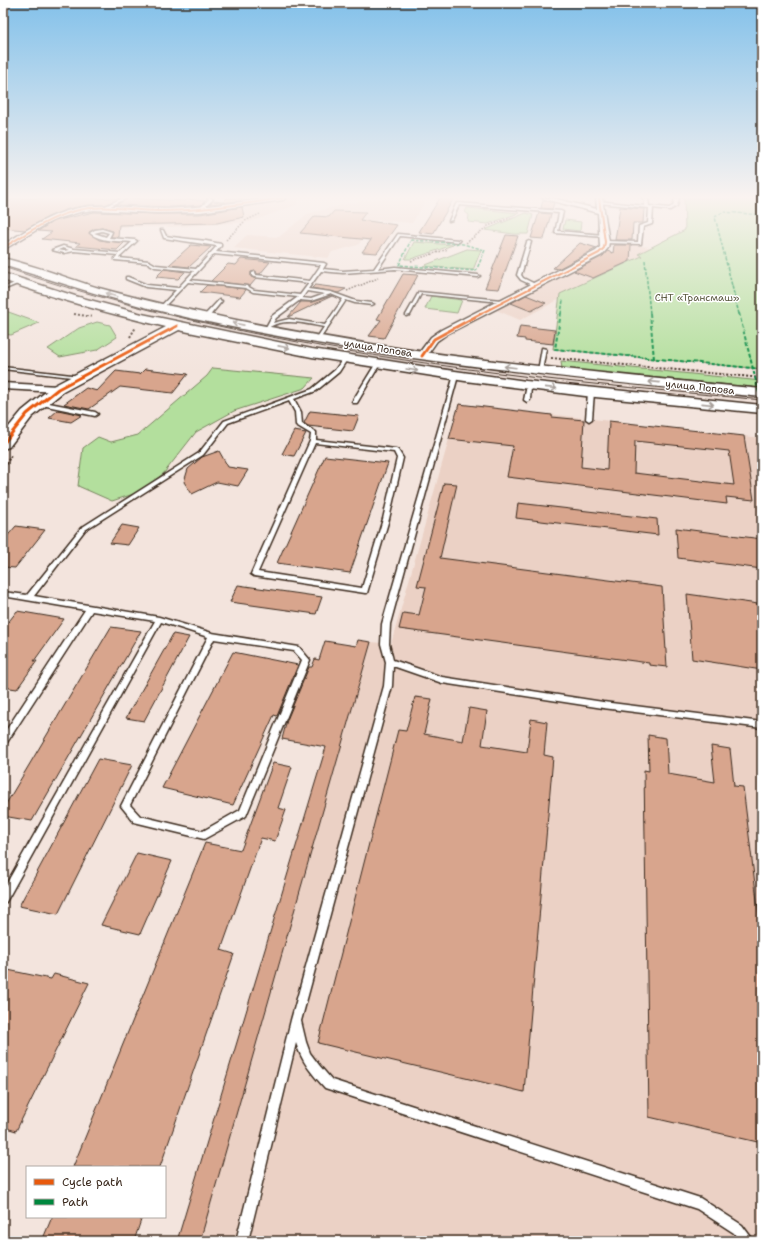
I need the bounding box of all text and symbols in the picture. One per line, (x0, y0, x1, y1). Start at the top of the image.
one-way arrow (105, 291, 118, 298)
park label: СНТ «Трансмаш» (655, 291, 739, 304)
one-way arrow (232, 320, 245, 328)
street label: улица Попова (343, 336, 414, 360)
one-way arrow (277, 343, 290, 351)
one-way arrow (504, 364, 517, 371)
one-way arrow (405, 366, 418, 374)
street label: улица Попова (665, 377, 736, 397)
one-way arrow (648, 379, 661, 386)
one-way arrow (544, 384, 557, 392)
one-way arrow (701, 400, 714, 408)
legend (26, 1166, 166, 1218)
text: Cycle path (62, 1174, 123, 1190)
text: Path (62, 1194, 88, 1210)

